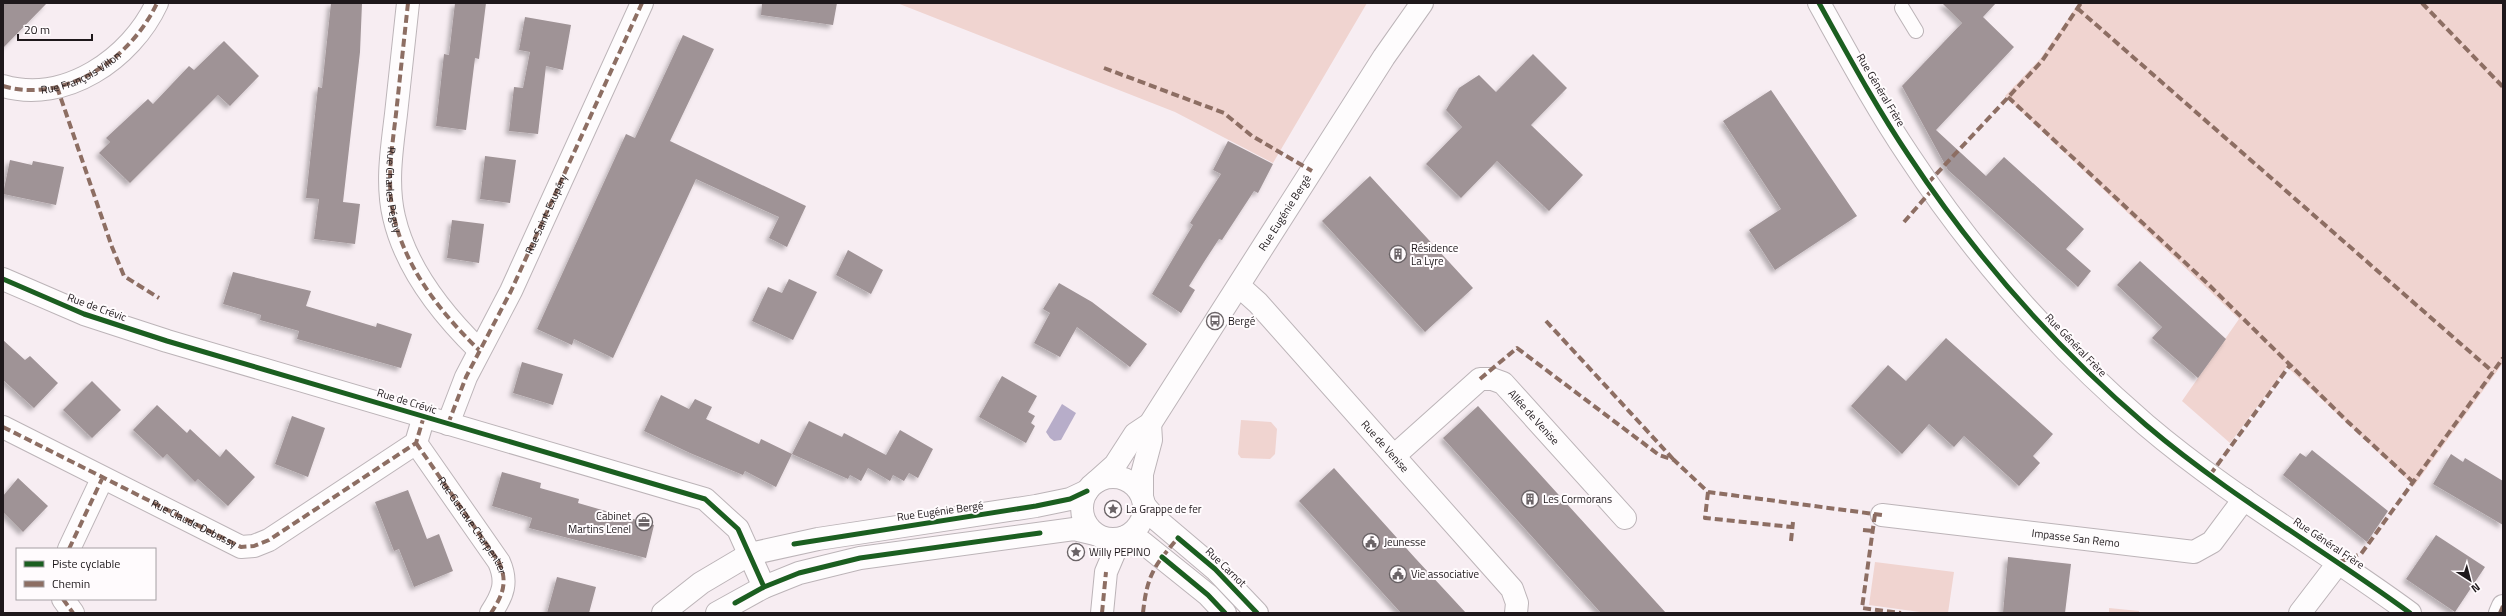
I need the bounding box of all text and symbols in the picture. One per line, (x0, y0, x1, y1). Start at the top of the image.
scale bar (18, 16, 92, 42)
text: 20 m (24, 20, 50, 39)
street label: Rue François Villon (40, 48, 124, 98)
street label: Rue Général Frère (1853, 50, 1909, 130)
street label: Rue Charles Péguy (382, 146, 406, 235)
street label: Rue Saint-Exupéry (521, 171, 571, 257)
street label: Rue Eugénie Bergé (1255, 171, 1315, 254)
place label: Résidence La Lyre (1411, 240, 1459, 269)
building icon: Résidence La Lyre (1388, 244, 1408, 264)
street label: Rue de Crévic (65, 289, 129, 325)
street label: Rue Général Frère (2042, 310, 2111, 381)
bus stop icon: Bergé (1205, 311, 1225, 331)
place label: Bergé (1228, 313, 1256, 329)
street label: Rue de Crévic (375, 384, 439, 418)
street label: Allée de Venise (1504, 386, 1563, 449)
street label: Rue de Venise (1358, 417, 1413, 476)
street label: Rue Gustave Charpentier (434, 473, 511, 576)
building icon: Les Cormorans (1520, 489, 1540, 509)
place label: Les Cormorans (1543, 491, 1612, 507)
street label: Rue Claude Debussy (148, 495, 240, 552)
street label: Rue Eugénie Bergé (896, 497, 985, 525)
place icon: La Grappe de fer (1103, 499, 1123, 519)
place label: La Grappe de fer (1126, 501, 1202, 517)
place label: Cabinet Martins Lenel (568, 508, 631, 537)
office icon: Cabinet Martins Lenel (634, 512, 654, 532)
street label: Rue Général Frère (2290, 513, 2368, 573)
street label: Impasse San Remo (2031, 525, 2121, 551)
public building icon: Jeunesse (1361, 532, 1381, 552)
place label: Jeunesse (1384, 534, 1426, 550)
place icon: Willy PEPINO (1066, 542, 1086, 562)
street label: Rue Carnot (1202, 543, 1250, 591)
place label: Willy PEPINO (1089, 544, 1151, 560)
legend (16, 548, 156, 600)
text: Piste cyclable (52, 554, 120, 573)
north arrow (2450, 560, 2490, 600)
public building icon: Vie associative (1388, 564, 1408, 584)
place label: Vie associative (1411, 566, 1480, 582)
text: Chemin (52, 574, 90, 593)
text: N (2468, 579, 2484, 597)

